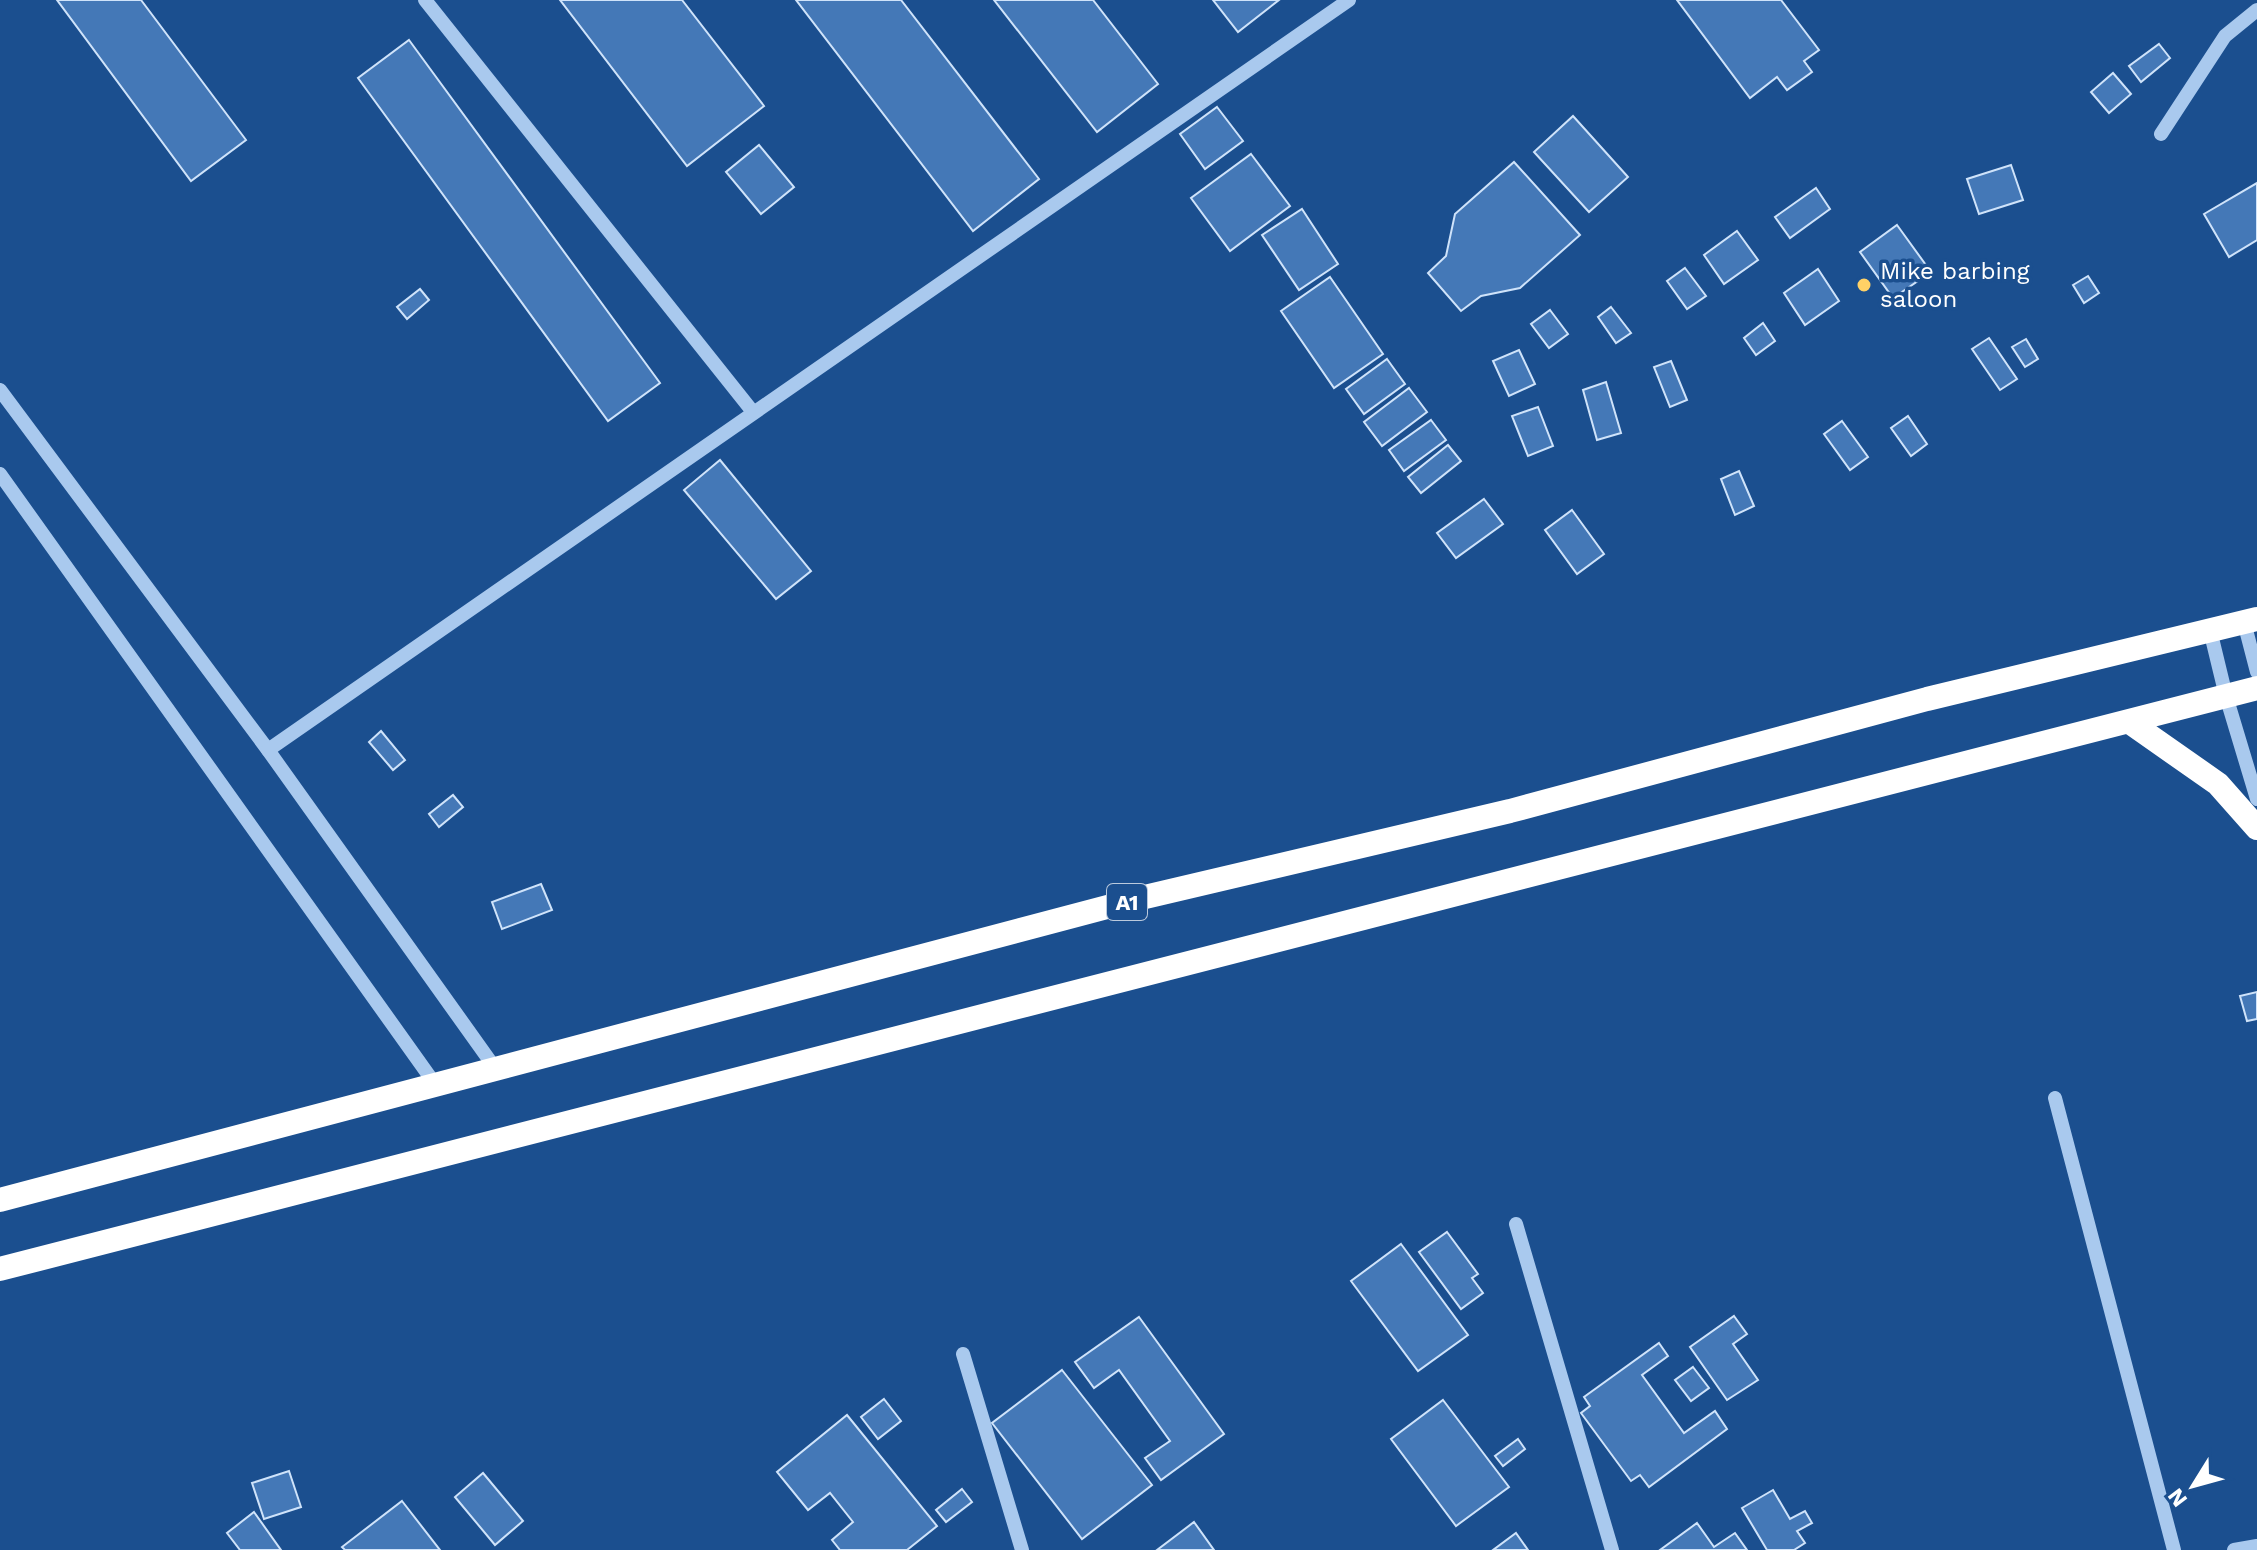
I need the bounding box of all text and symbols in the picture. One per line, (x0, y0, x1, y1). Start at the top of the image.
place label: Mike barbing saloon (1880, 257, 2030, 313)
marker: Mike barbing saloon (1855, 276, 1873, 294)
road number: A1 (1107, 884, 1147, 920)
north arrow (2153, 1446, 2233, 1526)
text: N (2163, 1484, 2192, 1512)

